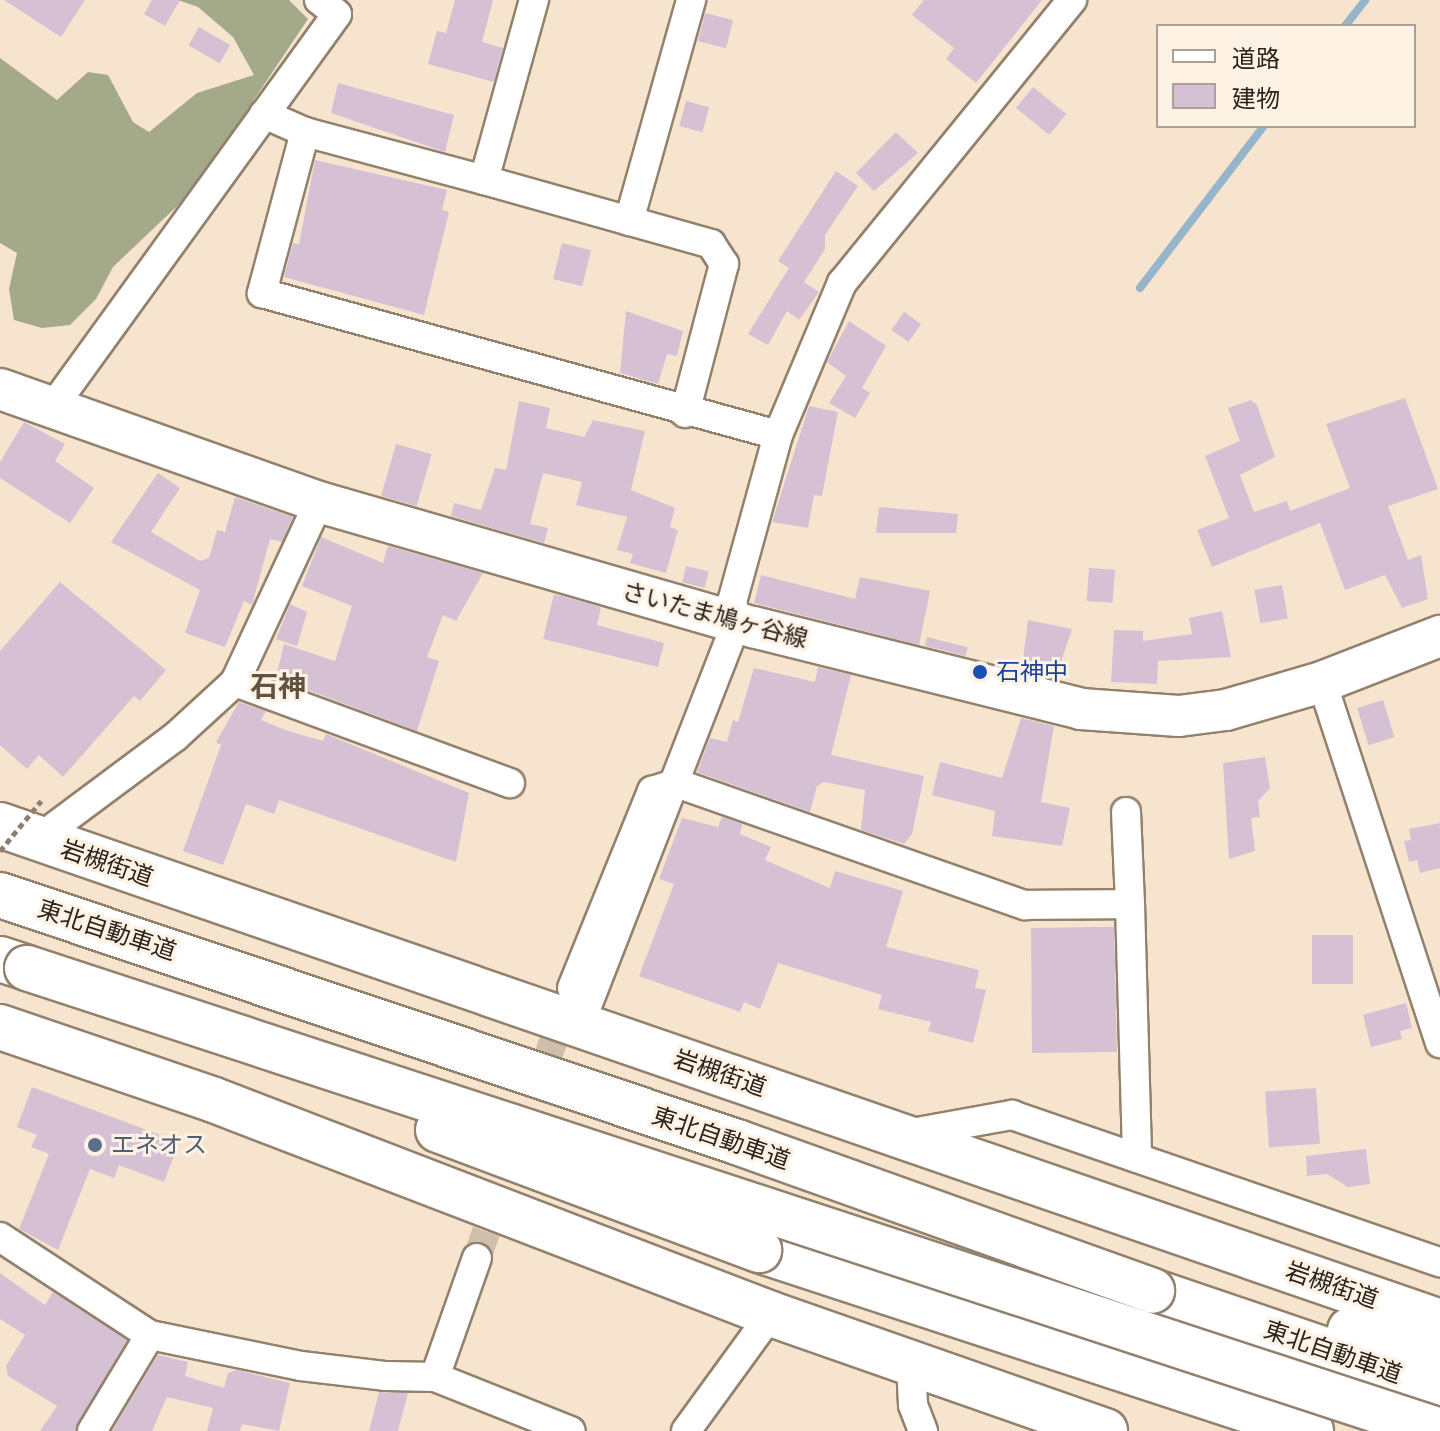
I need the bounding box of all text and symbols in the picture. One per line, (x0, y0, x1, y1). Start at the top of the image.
legend (1156, 24, 1416, 128)
text: 道路 (1232, 43, 1280, 74)
text: 建物 (1232, 83, 1280, 114)
street label: さいたま鳩ヶ谷線 (619, 576, 811, 654)
place label: 石神中 (996, 658, 1068, 686)
marker: 石神中 (971, 663, 989, 681)
district label: 石神 (250, 669, 306, 703)
street label: 岩槻街道 (57, 834, 157, 892)
street label: 東北自動車道 (34, 894, 180, 966)
street label: 岩槻街道 (670, 1044, 770, 1102)
street label: 東北自動車道 (648, 1101, 794, 1175)
place label: エネオス (111, 1131, 207, 1159)
marker: エネオス (86, 1136, 104, 1154)
street label: 岩槻街道 (1282, 1256, 1382, 1314)
street label: 東北自動車道 (1260, 1315, 1406, 1389)

